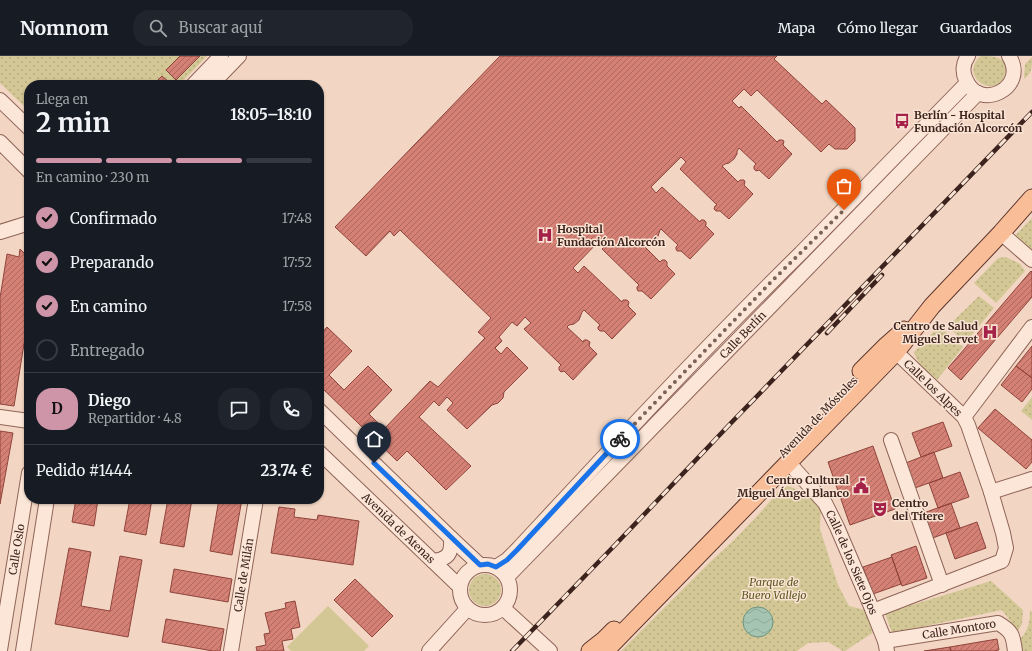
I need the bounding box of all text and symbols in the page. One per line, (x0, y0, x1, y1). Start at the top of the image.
search box (133, 10, 413, 46)
text: Nomnom (20, 16, 109, 40)
icon: search (147, 17, 169, 39)
text: Buscar aquí (179, 18, 262, 37)
text: Mapa (778, 19, 815, 37)
text: Cómo llegar (837, 19, 918, 37)
text: Guardados (940, 19, 1012, 37)
text: Llega en (36, 91, 88, 108)
text: 18:05–18:10 (230, 105, 312, 124)
text: 2 min (36, 106, 110, 139)
place label: Berlín - Hospital Fundación Alcorcón (914, 108, 1023, 135)
bus stop icon: Berlín - Hospital Fundación Alcorcón (893, 112, 911, 130)
text: En camino · 230 m (36, 169, 149, 186)
pin (827, 169, 861, 210)
icon: bag (833, 175, 855, 197)
icon: check (36, 207, 58, 229)
text: Confirmado (70, 209, 157, 228)
text: 17:48 (282, 210, 312, 227)
place label: Hospital Fundación Alcorcón (557, 222, 666, 249)
hospital icon: Hospital Fundación Alcorcón (536, 226, 554, 244)
icon: check (36, 251, 58, 273)
text: Preparando (70, 253, 154, 272)
text: 17:52 (282, 254, 312, 271)
icon: check (36, 295, 58, 317)
text: En camino (70, 297, 147, 316)
text: 17:58 (282, 298, 312, 315)
street label: Calle Berlín (717, 308, 769, 361)
place label: Centro de Salud Miguel Servet (893, 319, 979, 346)
hospital icon: Centro de Salud Miguel Servet (981, 323, 999, 341)
text: Entregado (70, 341, 144, 360)
street label: Calle los Alpes (901, 357, 965, 419)
street label: Avenida de Móstoles (775, 373, 860, 461)
button: chat (218, 388, 260, 430)
button: phone (270, 388, 312, 430)
text: Diego (88, 391, 131, 410)
text: D (51, 399, 63, 418)
text: Repartidor · 4.8 (88, 410, 182, 427)
courier (600, 419, 640, 459)
pin (357, 422, 391, 463)
icon: home (363, 428, 385, 450)
icon: bike (609, 428, 631, 450)
text: Pedido #1444 (36, 461, 132, 480)
text: 23.74 € (260, 461, 312, 480)
place label: Centro Cultural Miguel Ángel Blanco (737, 473, 849, 500)
public building icon: Centro Cultural Miguel Ángel Blanco (852, 477, 870, 495)
street label: Avenida de Atenas (358, 489, 438, 566)
place label: Centro del Títere (892, 496, 943, 523)
theatre icon: Centro del Títere (871, 500, 889, 518)
street label: Calle de los Siete Ojos (823, 508, 881, 617)
street label: Calle Oslo (5, 522, 28, 576)
street label: Calle de Milán (231, 536, 257, 613)
park label: Parque de Buero Vallejo (742, 575, 806, 602)
street label: Calle Montoro (921, 616, 997, 642)

